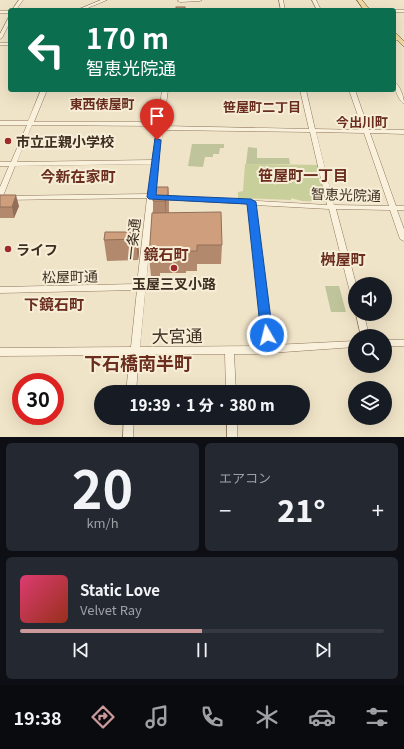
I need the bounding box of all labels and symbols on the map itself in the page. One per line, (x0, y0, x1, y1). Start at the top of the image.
district label: 東西俵屋町 (69, 94, 135, 113)
district label: 笹屋町二丁目 (223, 97, 301, 116)
pin (140, 99, 174, 140)
district label: 今出川町 (336, 112, 388, 131)
place label: 市立正親小学校 (16, 131, 114, 151)
marker: 市立正親小学校 (3, 136, 13, 146)
district label: 笹屋町一丁目 (258, 164, 348, 185)
district label: 今新在家町 (40, 165, 116, 186)
street label: 智恵光院通 (311, 183, 381, 205)
street label: 一条通 (120, 217, 144, 261)
place label: ライフ (16, 239, 58, 259)
district label: 鏡石町 (143, 243, 189, 264)
marker: ライフ (3, 244, 13, 254)
district label: 桝屋町 (320, 248, 366, 269)
marker: 玉屋三叉小路 (169, 263, 179, 273)
street label: 松屋町通 (42, 266, 98, 286)
place label: 玉屋三叉小路 (132, 273, 216, 293)
district label: 下鏡石町 (24, 293, 84, 314)
position arrow (246, 314, 288, 356)
street label: 大宮通 (151, 322, 203, 348)
district label: 下石橋南半町 (84, 349, 192, 375)
speed limit sign: 30 (12, 373, 64, 425)

